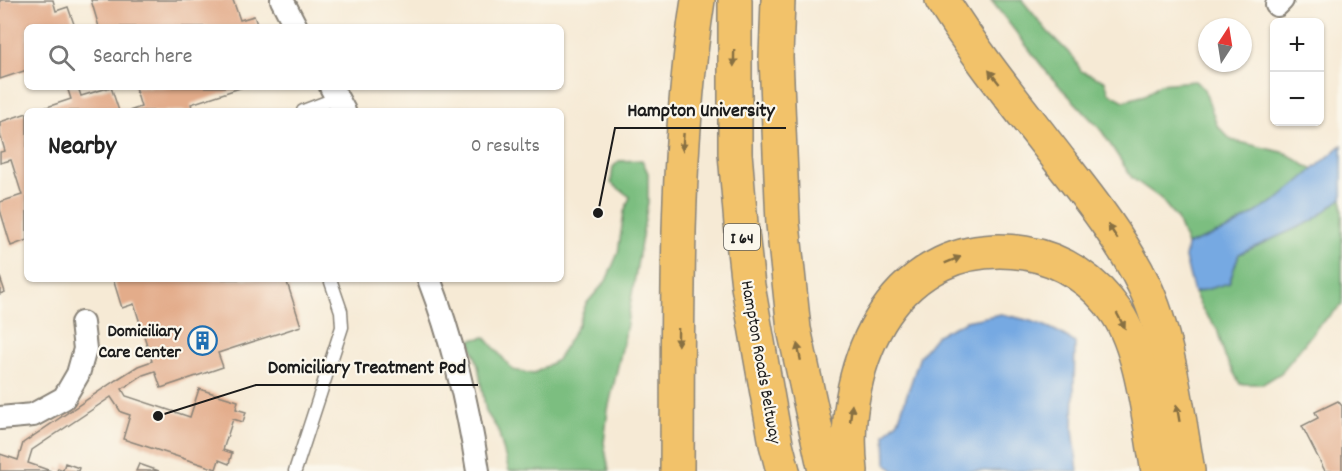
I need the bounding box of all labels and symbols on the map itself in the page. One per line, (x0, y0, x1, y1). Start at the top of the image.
north arrow (1198, 18, 1252, 72)
one-way arrow (729, 49, 739, 68)
one-way arrow (989, 69, 1001, 84)
callout: Hampton University (615, 90, 786, 128)
text: Hampton University (627, 98, 776, 126)
one-way arrow (679, 132, 688, 151)
one-way arrow (1107, 223, 1118, 240)
road number: I 64 (724, 224, 760, 250)
one-way arrow (945, 254, 963, 264)
street label: Hampton Roads Beltway (733, 279, 786, 447)
one-way arrow (1116, 312, 1126, 329)
place label: Domiciliary Care Center (99, 320, 182, 366)
building icon: Domiciliary Care Center (186, 324, 218, 356)
one-way arrow (673, 327, 683, 346)
one-way arrow (794, 343, 803, 362)
callout: Domiciliary Treatment Pod (256, 347, 478, 385)
text: Domiciliary Treatment Pod (268, 355, 466, 383)
one-way arrow (846, 403, 856, 422)
one-way arrow (1173, 404, 1182, 423)

